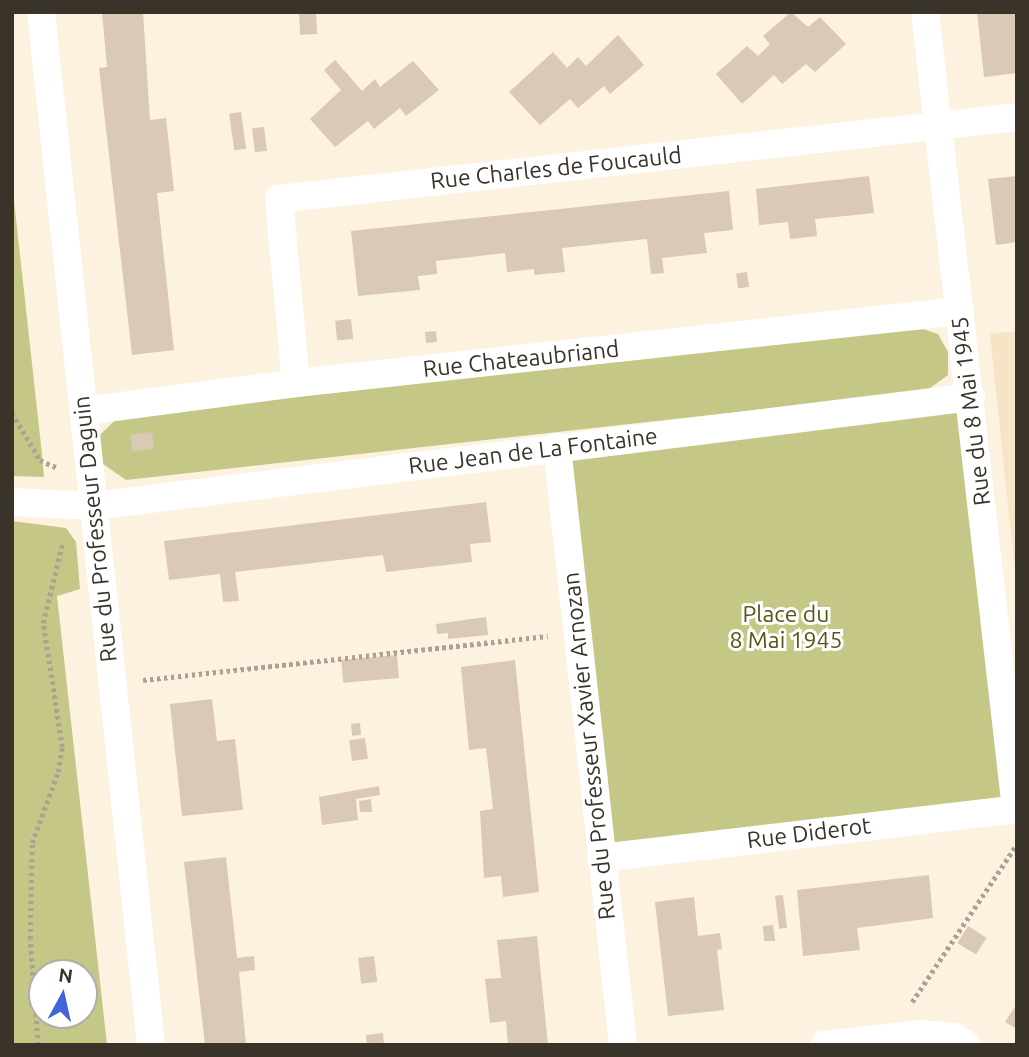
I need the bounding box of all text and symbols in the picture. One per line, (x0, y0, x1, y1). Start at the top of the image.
street label: Rue Charles de Foucauld (429, 141, 683, 195)
street label: Rue du 8 Mai 1945 (946, 315, 996, 507)
street label: Rue Chateaubriand (421, 335, 621, 383)
street label: Rue du Professeur Daguin (67, 395, 123, 663)
street label: Rue Jean de La Fontaine (407, 422, 659, 480)
street label: Rue du Professeur Xavier Arnozan (557, 571, 621, 921)
park label: Place du 8 Mai 1945 (730, 600, 842, 654)
street label: Rue Diderot (745, 812, 873, 854)
north arrow (28, 959, 98, 1029)
text: N (57, 963, 74, 987)

